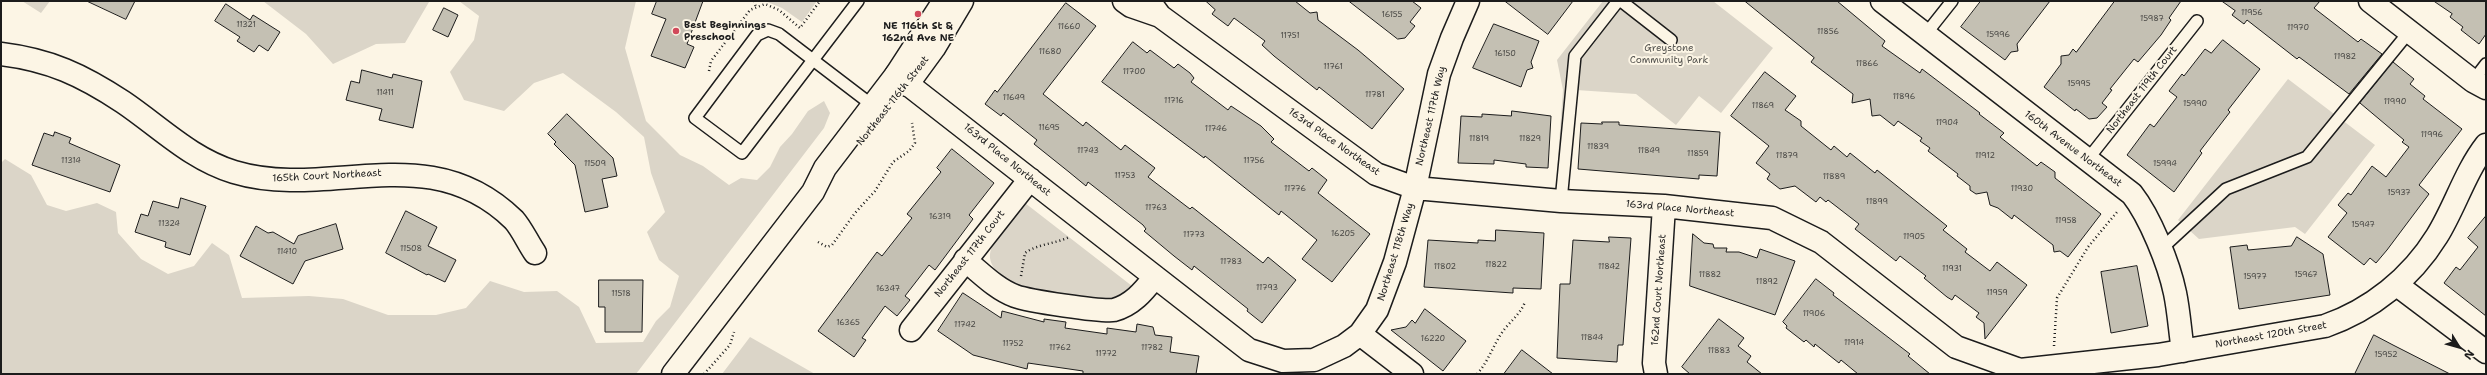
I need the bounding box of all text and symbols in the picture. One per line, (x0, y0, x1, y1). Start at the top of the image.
house number: 11956 (2241, 8, 2263, 18)
marker: NE 116th St & 162nd Ave NE (913, 9, 923, 19)
house number: 16155 (1382, 10, 1402, 20)
house number: 15987 (2140, 14, 2164, 24)
place label: Best Beginnings Preschool (684, 19, 766, 42)
house number: 11321 (236, 20, 256, 30)
place label: NE 116th St & 162nd Ave NE (882, 20, 954, 44)
house number: 11660 (1058, 22, 1080, 32)
house number: 11970 (2287, 23, 2309, 33)
marker: Best Beginnings Preschool (671, 26, 681, 36)
house number: 11856 (1817, 27, 1839, 37)
house number: 15996 (1986, 30, 2010, 40)
house number: 11751 (1280, 31, 1300, 41)
park label: Greystone Community Park (1630, 42, 1708, 66)
street label: Northeast 119th Court (2104, 44, 2180, 136)
house number: 11680 (1039, 47, 1061, 57)
house number: 16150 (1494, 49, 1516, 59)
house number: 11982 (2334, 52, 2356, 62)
street label: Northeast 116th Street (854, 54, 932, 148)
house number: 11866 (1856, 59, 1878, 69)
house number: 11761 (1323, 62, 1343, 72)
street label: Northeast 117th Way (1414, 65, 1448, 167)
house number: 11700 (1123, 67, 1145, 77)
house number: 15995 (2067, 79, 2091, 89)
house number: 11411 (376, 88, 394, 98)
house number: 11781 (1365, 90, 1385, 100)
house number: 11896 (1893, 92, 1915, 102)
house number: 11649 (1003, 93, 1025, 103)
house number: 11716 (1164, 96, 1184, 106)
house number: 11990 (2384, 97, 2406, 107)
house number: 15990 (2183, 99, 2207, 109)
house number: 11869 (1752, 101, 1774, 111)
street label: 163rd Place Northeast (1286, 106, 1382, 178)
street label: 160th Avenue Northeast (2022, 108, 2124, 190)
house number: 11904 (1936, 118, 1958, 128)
street label: 163rd Place Northeast (961, 121, 1053, 199)
house number: 11695 (1038, 123, 1060, 133)
house number: 11746 (1205, 124, 1227, 134)
house number: 11996 (2421, 130, 2443, 140)
house number: 11819 (1469, 134, 1489, 144)
house number: 11829 (1519, 134, 1541, 144)
house number: 11839 (1587, 142, 1609, 152)
house number: 11743 (1077, 146, 1099, 156)
house number: 11849 (1638, 146, 1660, 156)
house number: 11859 (1687, 149, 1709, 159)
house number: 11879 (1776, 151, 1798, 161)
house number: 11912 (1975, 151, 1995, 161)
house number: 11314 (61, 156, 81, 166)
house number: 11756 (1243, 156, 1265, 166)
house number: 11509 (584, 159, 606, 169)
house number: 15994 (2153, 159, 2177, 169)
street label: 165th Court Northeast (272, 167, 382, 185)
house number: 11753 (1114, 171, 1136, 181)
house number: 11889 (1823, 172, 1845, 182)
house number: 11776 (1284, 184, 1306, 194)
house number: 11930 (2011, 184, 2033, 194)
house number: 15937 (2387, 188, 2411, 198)
house number: 11899 (1866, 197, 1888, 207)
street label: 163rd Place Northeast (1625, 198, 1735, 220)
street label: Northeast 118th Way (1375, 201, 1417, 303)
house number: 11763 (1145, 203, 1167, 213)
street label: Northeast 117th Court (932, 208, 1008, 300)
house number: 16319 (929, 212, 951, 222)
house number: 11958 (2055, 216, 2077, 226)
house number: 11324 (158, 219, 180, 229)
house number: 15947 (2351, 220, 2375, 230)
house number: 16205 (1331, 229, 1355, 239)
house number: 11773 (1183, 230, 1205, 240)
house number: 11905 (1903, 232, 1925, 242)
street label: 162nd Court Northeast (1649, 234, 1669, 346)
house number: 11508 (400, 244, 422, 254)
house number: 11410 (277, 247, 297, 257)
house number: 11783 (1220, 257, 1242, 267)
house number: 11822 (1485, 260, 1507, 270)
house number: 11802 (1434, 262, 1456, 272)
house number: 11842 (1598, 262, 1620, 272)
house number: 11931 (1942, 264, 1962, 274)
house number: 11882 (1699, 270, 1721, 280)
house number: 15967 (2294, 270, 2318, 280)
house number: 15977 (2243, 272, 2267, 282)
house number: 11892 (1756, 277, 1778, 287)
house number: 11793 (1256, 283, 1278, 293)
house number: 16347 (876, 284, 900, 294)
house number: 11959 (1986, 288, 2008, 298)
house number: 11518 (611, 289, 631, 299)
house number: 11906 (1803, 309, 1825, 319)
house number: 16365 (836, 318, 860, 328)
street label: Northeast 120th Street (2214, 319, 2328, 351)
house number: 11742 (954, 320, 976, 330)
north arrow (2439, 327, 2479, 367)
house number: 11844 (1581, 333, 1603, 343)
house number: 16220 (1421, 334, 1445, 344)
house number: 11914 (1844, 338, 1864, 348)
house number: 11752 (1002, 339, 1024, 349)
house number: 11762 (1049, 343, 1071, 353)
house number: 11782 (1141, 343, 1163, 353)
house number: 11883 (1708, 346, 1730, 356)
text: N (2460, 347, 2478, 363)
house number: 11772 (1095, 349, 1117, 359)
house number: 15952 (2374, 350, 2398, 360)

